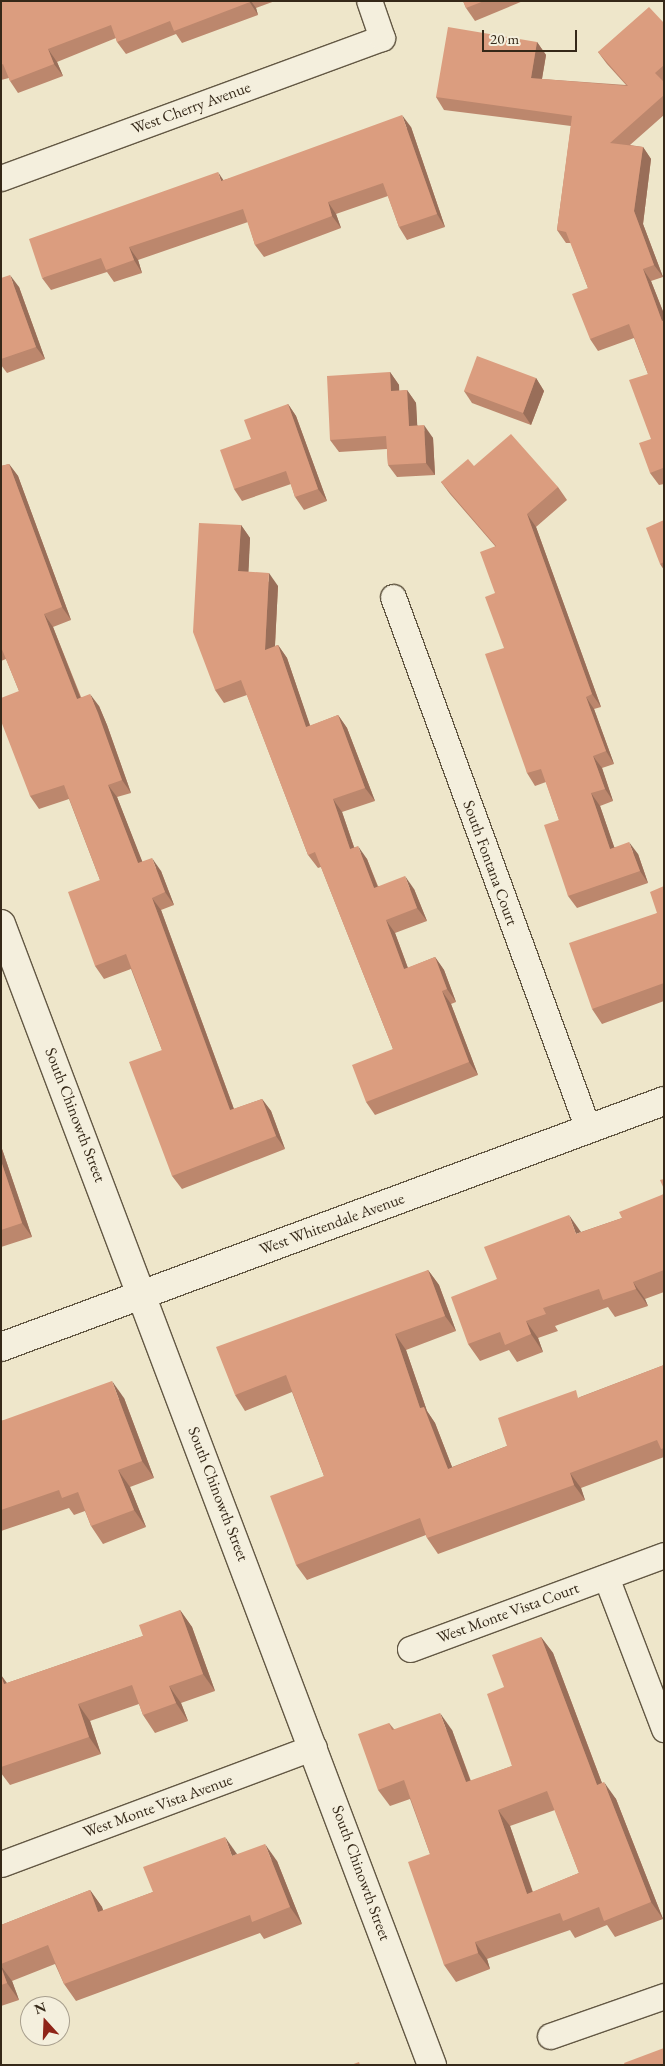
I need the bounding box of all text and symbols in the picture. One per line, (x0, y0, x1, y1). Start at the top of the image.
scale bar (485, 20, 580, 52)
text: 20 m (490, 29, 519, 48)
street label: West Cherry Avenue (129, 78, 253, 138)
street label: South Fontana Court (458, 798, 522, 928)
street label: South Chinowth Street (41, 1045, 109, 1185)
street label: West Whitendale Avenue (257, 1189, 407, 1259)
street label: South Chinowth Street (184, 1424, 252, 1564)
street label: West Monte Vista Court (434, 1578, 582, 1648)
street label: West Monte Vista Avenue (81, 1770, 235, 1842)
street label: South Chinowth Street (328, 1803, 394, 1943)
north arrow (20, 1996, 70, 2046)
text: N (32, 1997, 49, 2018)

